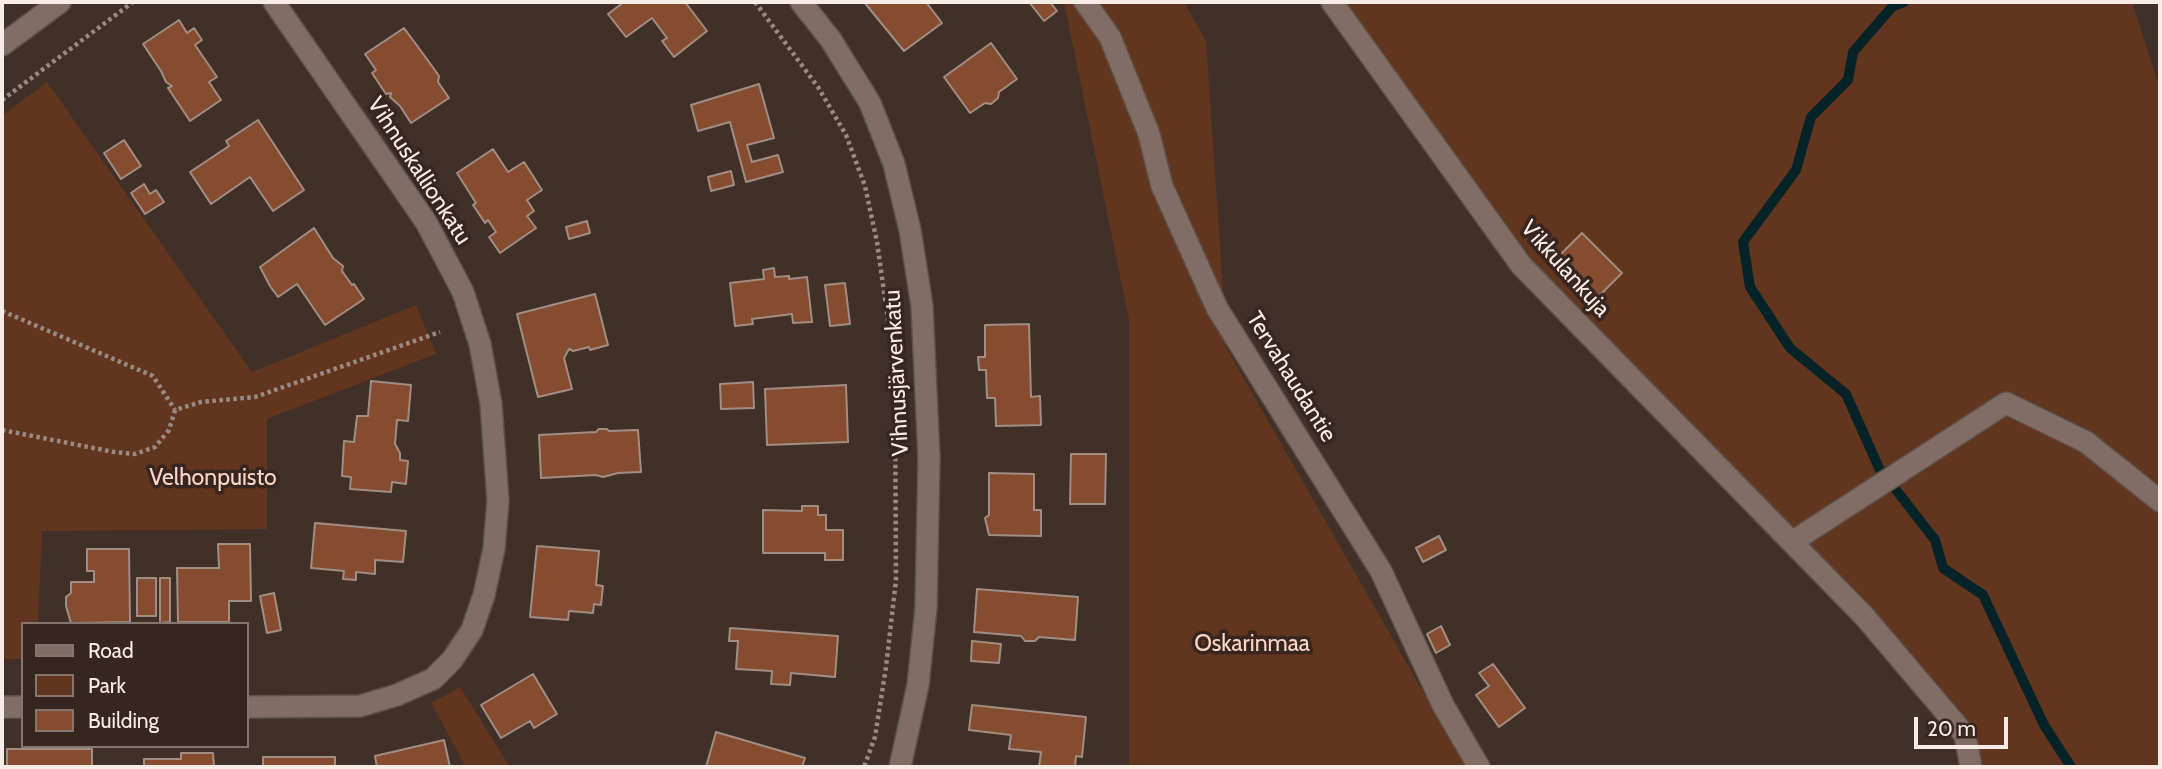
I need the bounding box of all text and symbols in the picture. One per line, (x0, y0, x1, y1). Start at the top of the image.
street label: Vihnuskallionkatu (361, 92, 477, 250)
street label: Vikkulankuja (1515, 215, 1615, 323)
street label: Vihnusjärvenkatu (879, 289, 915, 457)
street label: Tervahaudantie (1240, 307, 1342, 447)
park label: Velhonpuisto (149, 464, 277, 492)
legend (21, 622, 248, 748)
park label: Oskarinmaa (1194, 630, 1310, 658)
text: Road (88, 638, 134, 663)
text: Park (88, 673, 126, 698)
scale bar (1917, 702, 2011, 746)
text: Building (88, 708, 159, 733)
text: 20 m (1927, 716, 1976, 741)

